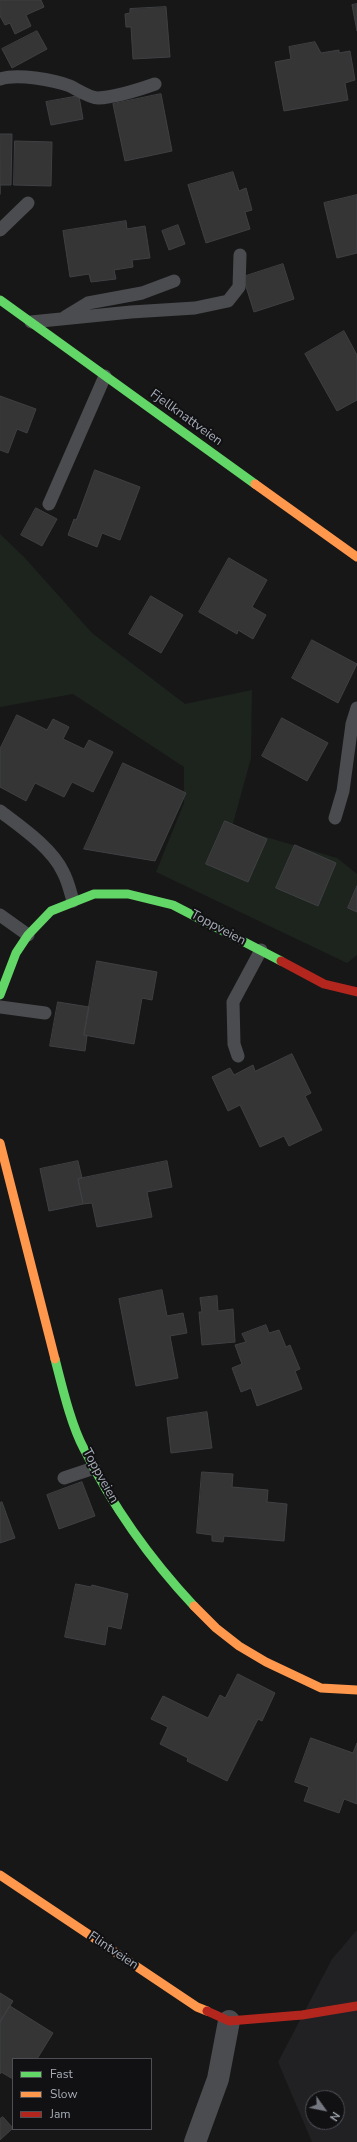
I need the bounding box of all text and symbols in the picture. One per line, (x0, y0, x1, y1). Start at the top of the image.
street label: Fjellknattveien (147, 387, 225, 449)
street label: Toppveien (188, 907, 248, 949)
street label: Toppveien (79, 1446, 121, 1506)
street label: Flintveien (85, 1929, 141, 1973)
legend (12, 2058, 152, 2130)
text: Fast (50, 2066, 73, 2082)
text: Slow (50, 2086, 78, 2102)
north arrow (305, 2090, 345, 2130)
text: Jam (50, 2106, 71, 2122)
text: N (326, 2109, 343, 2124)

